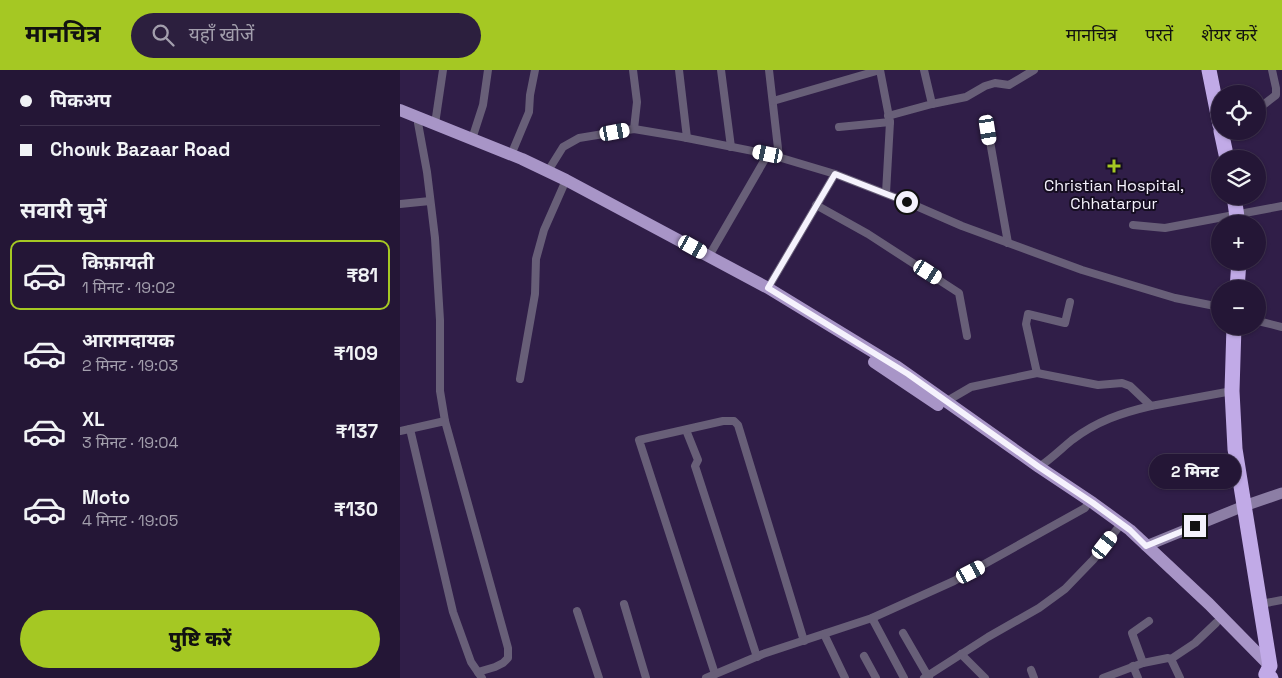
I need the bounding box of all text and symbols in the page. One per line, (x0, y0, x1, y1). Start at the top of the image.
search box (131, 13, 481, 58)
text: मानचित्र (25, 18, 101, 49)
icon: search (149, 21, 177, 49)
text: यहाँ खोजें (189, 22, 254, 47)
text: मानचित्र (1066, 23, 1117, 46)
text: परतें (1145, 23, 1173, 46)
text: शेयर करें (1201, 23, 1257, 46)
map controls (1211, 85, 1266, 335)
button: locate (1211, 85, 1266, 140)
text: पिकअप (50, 88, 111, 113)
car (978, 114, 997, 146)
car (598, 122, 631, 142)
text: Chowk Bazaar Road (50, 137, 230, 162)
car (751, 144, 784, 164)
button: layers (1211, 150, 1266, 205)
marker: Christian Hospital, Chhatarpur (1107, 159, 1121, 173)
place label: Christian Hospital, Chhatarpur (1044, 175, 1184, 214)
route start (896, 191, 918, 213)
text: सवारी चुनें (20, 196, 107, 224)
button: + (1211, 215, 1266, 270)
car (676, 233, 709, 261)
text: किफ़ायती (82, 250, 154, 275)
icon: car (22, 253, 67, 298)
car (911, 258, 944, 286)
text: ₹81 (346, 263, 378, 288)
text: 1 मिनट · 19:02 (82, 277, 175, 298)
button: − (1211, 280, 1266, 335)
text: आरामदायक (82, 328, 174, 353)
icon: car (22, 331, 67, 376)
text: ₹109 (334, 341, 378, 366)
text: 2 मिनट · 19:03 (82, 355, 178, 376)
text: XL (82, 407, 105, 432)
icon: car (22, 409, 67, 454)
text: ₹137 (336, 419, 378, 444)
text: 3 मिनट · 19:04 (82, 432, 178, 453)
callout: 2 मिनट (1149, 454, 1241, 488)
text: 2 मिनट (1171, 461, 1219, 482)
text: Moto (82, 485, 130, 510)
icon: car (22, 487, 67, 532)
text: ₹130 (334, 497, 378, 522)
text: 4 मिनट · 19:05 (82, 510, 178, 531)
route end (1184, 515, 1206, 537)
car (1089, 529, 1120, 561)
car (954, 558, 987, 586)
button: पुष्टि करें (20, 610, 380, 668)

